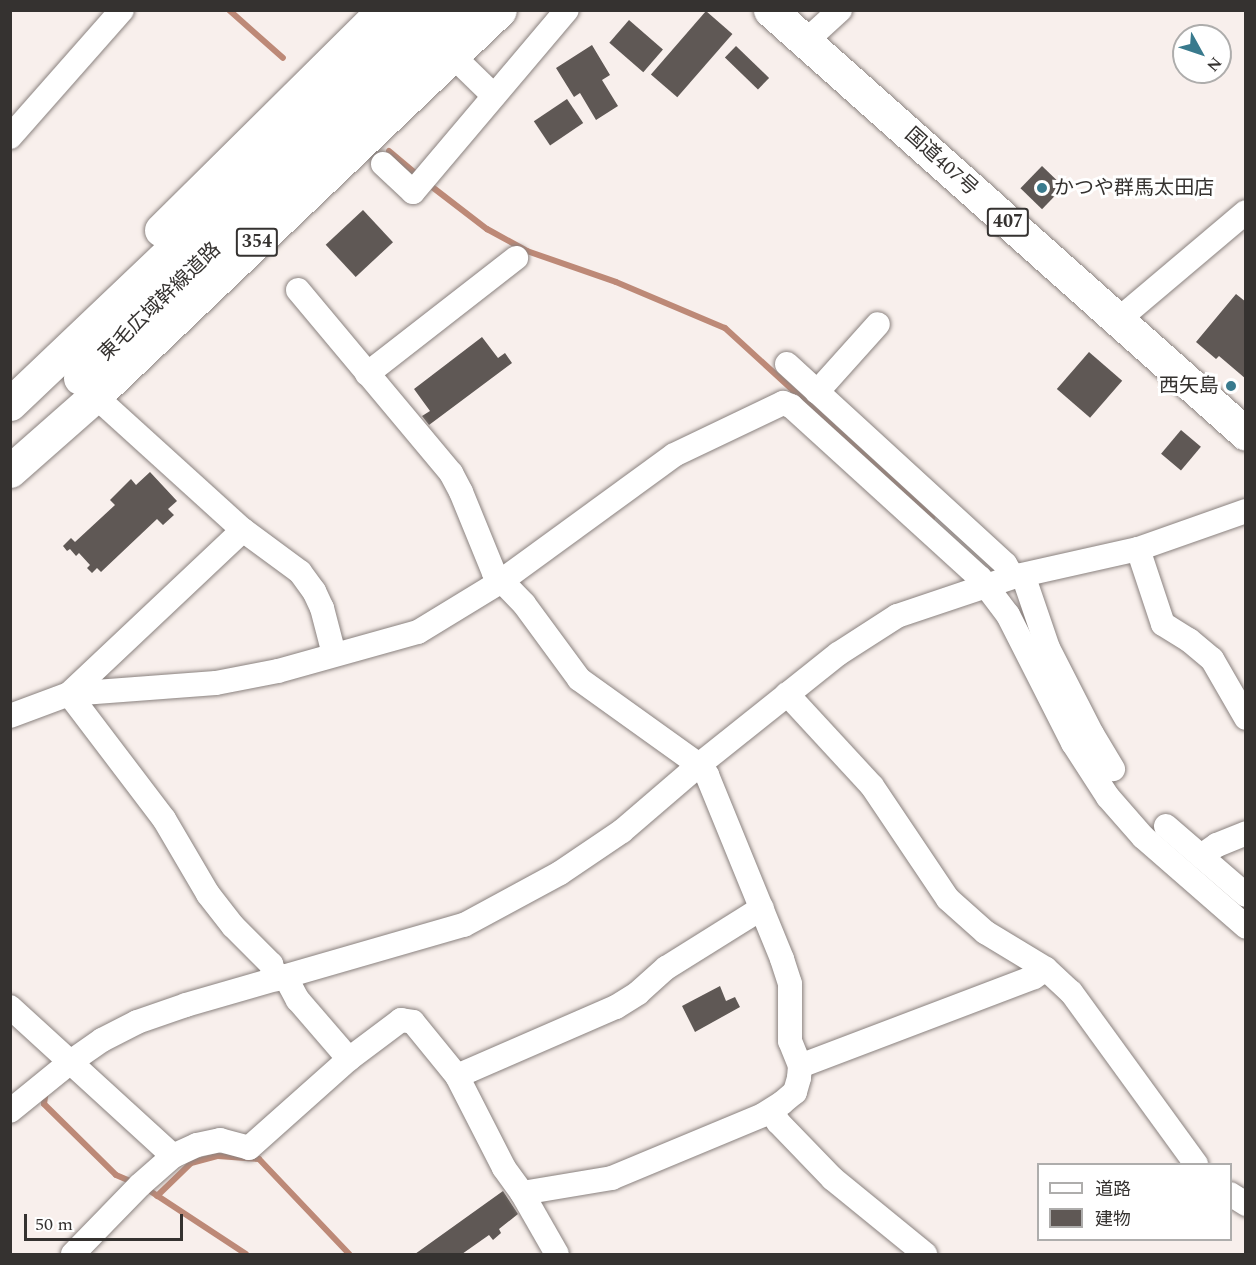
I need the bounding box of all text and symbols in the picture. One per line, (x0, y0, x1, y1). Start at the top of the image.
north arrow (1172, 24, 1232, 84)
text: N (1201, 52, 1228, 77)
street label: 国道407号 (900, 123, 982, 201)
place label: かつや群馬太田店 (1054, 176, 1214, 200)
marker: かつや群馬太田店 (1035, 181, 1049, 195)
road number: 407 (986, 207, 1030, 237)
road number: 354 (234, 227, 280, 257)
street label: 東毛広域幹線道路 (94, 238, 226, 366)
place label: 西矢島 (1159, 374, 1219, 398)
marker: 西矢島 (1224, 379, 1238, 393)
legend (1037, 1163, 1232, 1241)
text: 道路 (1095, 1176, 1131, 1203)
scale bar (27, 1202, 186, 1240)
text: 建物 (1095, 1206, 1131, 1233)
text: 50 m (35, 1211, 73, 1238)

